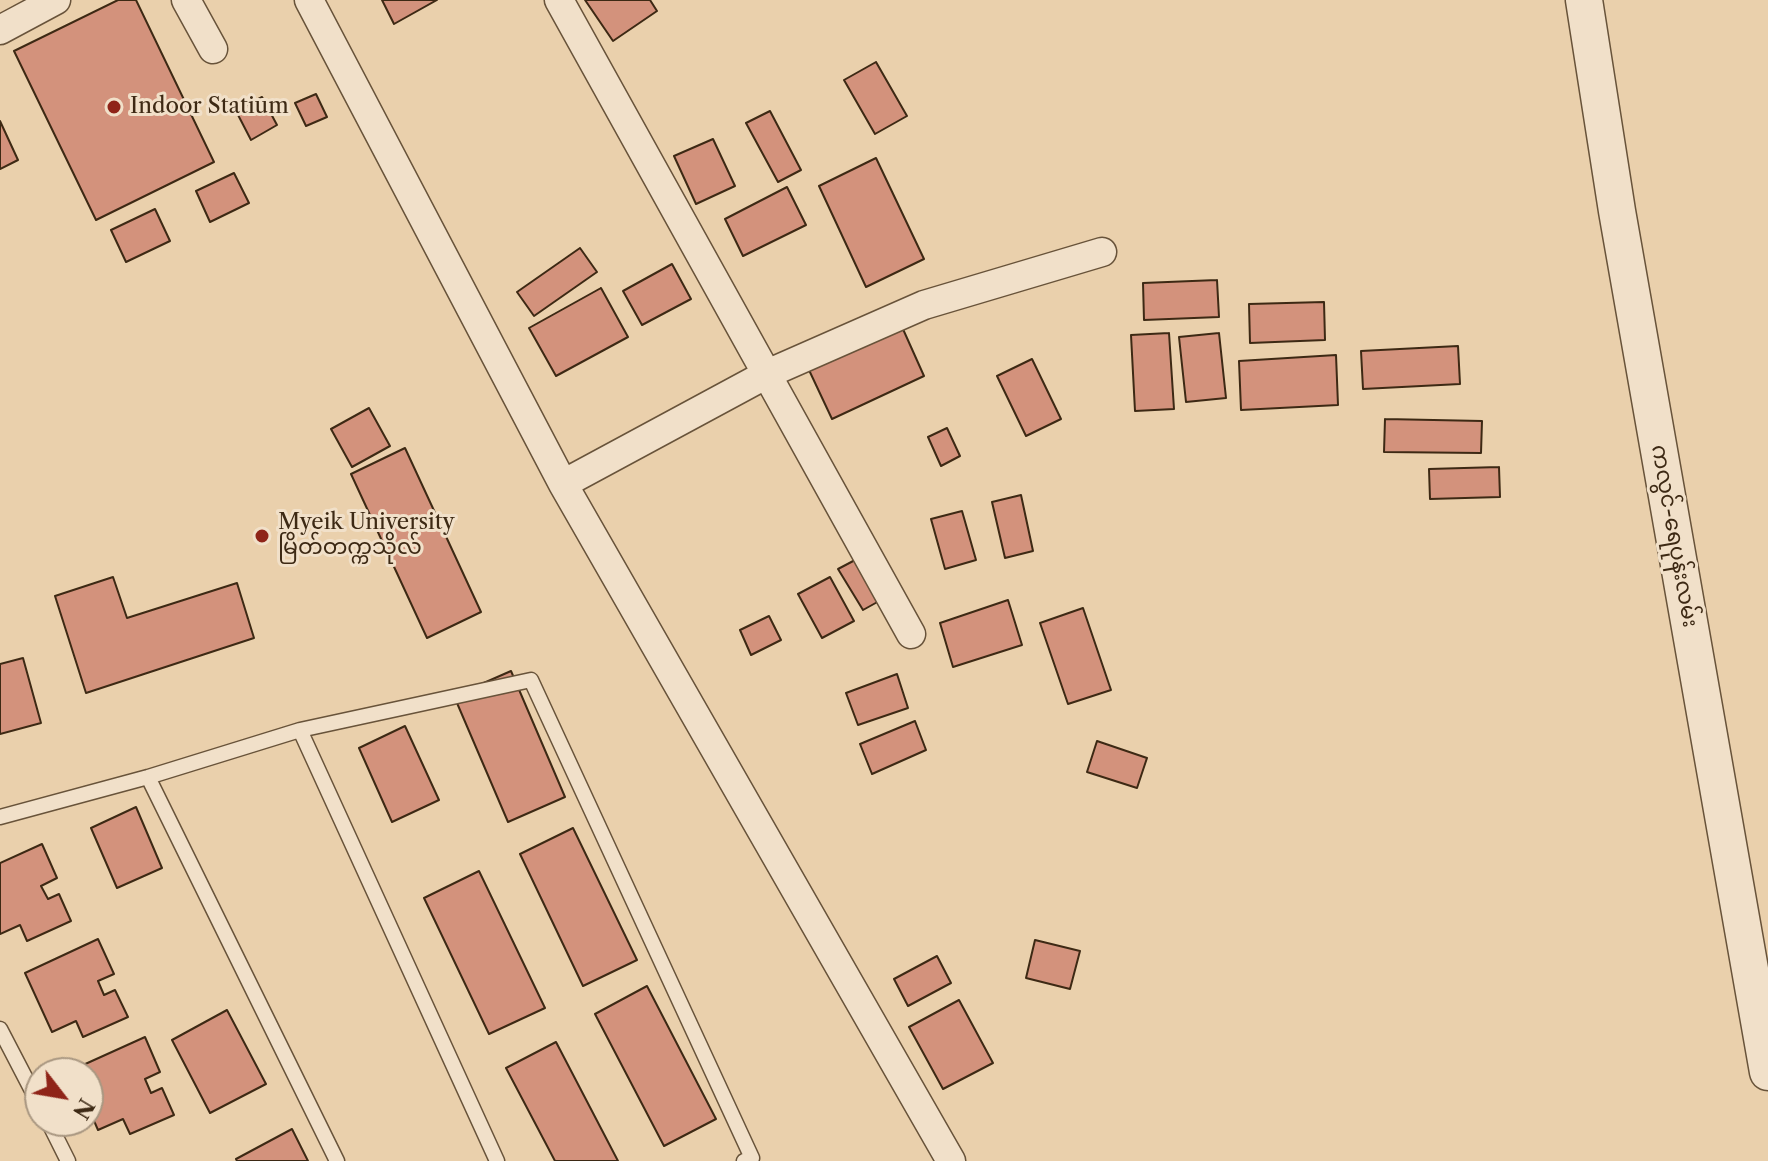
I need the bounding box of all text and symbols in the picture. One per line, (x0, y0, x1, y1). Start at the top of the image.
place label: Indoor Statium (130, 94, 289, 120)
marker: Indoor Statium (105, 98, 123, 116)
street label: ကလွင်-ရေပုန်းလမ်း (1645, 443, 1703, 629)
place label: Myeik University မြိတ်တက္ကသိုလ် (278, 510, 455, 562)
marker: Myeik University မြိတ်တက္ကသိုလ် (253, 527, 271, 545)
north arrow (24, 1057, 104, 1137)
text: N (67, 1093, 100, 1124)

